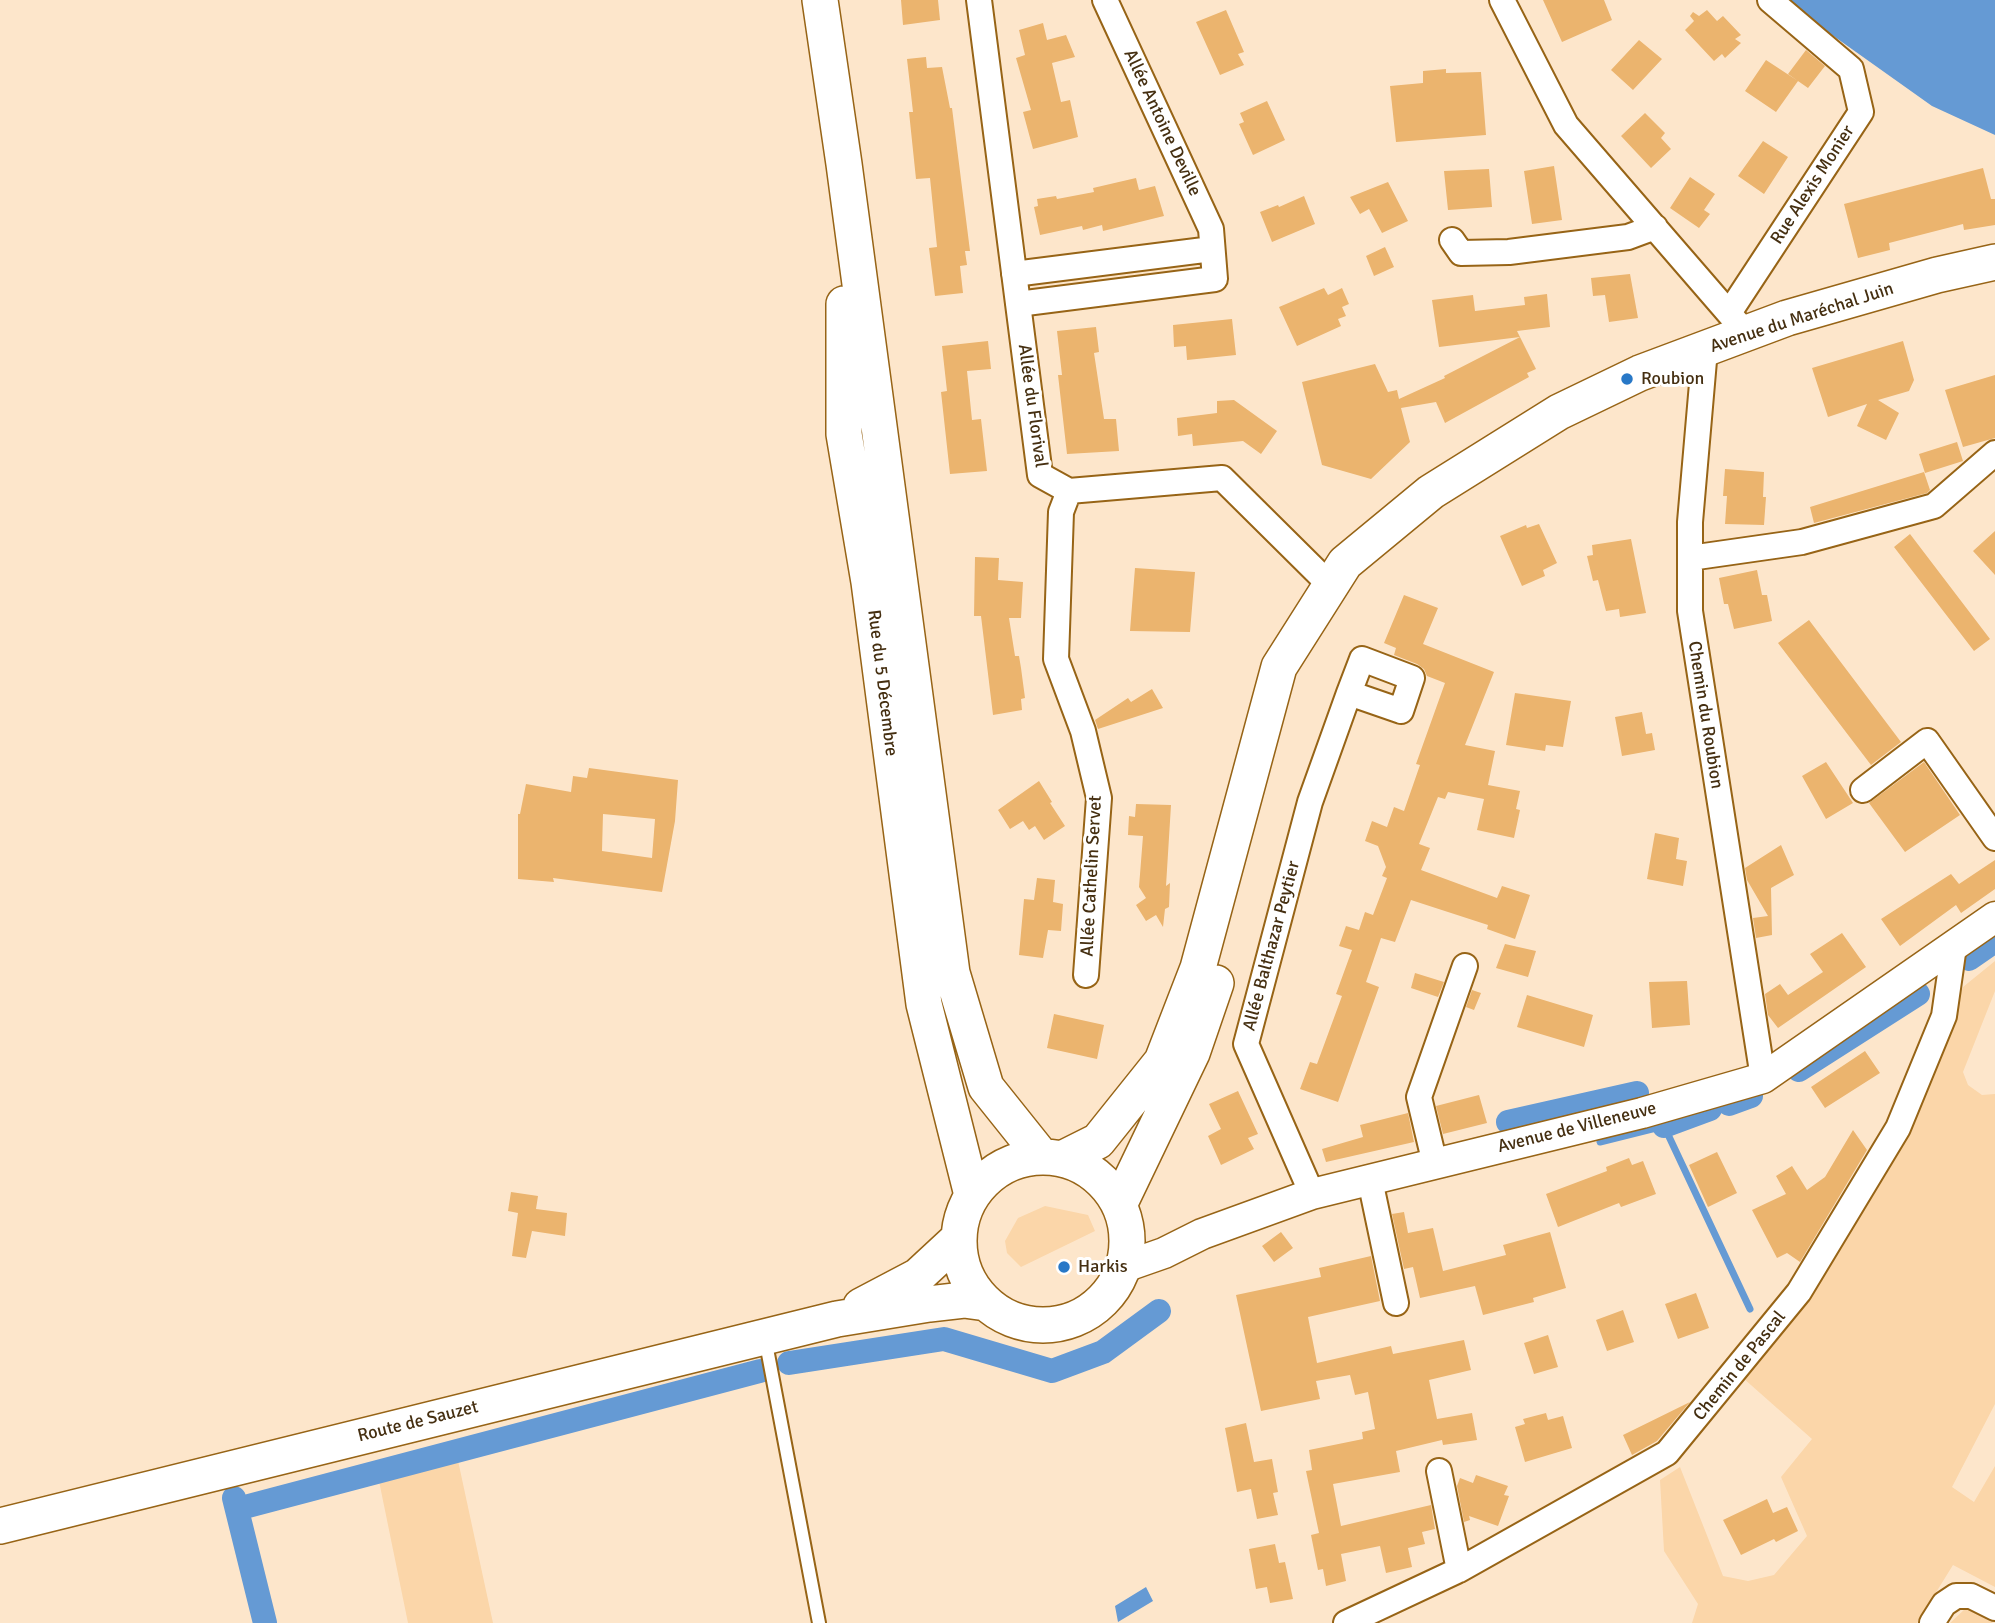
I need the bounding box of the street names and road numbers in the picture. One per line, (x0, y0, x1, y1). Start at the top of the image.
street label: Allée Antoine Deville (1119, 46, 1205, 200)
street label: Rue Alexis Monier (1767, 121, 1859, 249)
street label: Avenue du Maréchal Juin (1707, 278, 1897, 358)
street label: Allée du Florival (1013, 343, 1051, 469)
street label: Rue du 5 Décembre (862, 609, 902, 757)
street label: Chemin du Roubion (1683, 640, 1727, 790)
street label: Allée Cathelin Servet (1077, 795, 1107, 957)
street label: Allée Balthazar Peytier (1239, 859, 1305, 1033)
street label: Avenue de Villeneuve (1495, 1098, 1659, 1158)
street label: Chemin de Pascal (1689, 1307, 1791, 1425)
street label: Route de Sauzet (355, 1397, 481, 1447)

